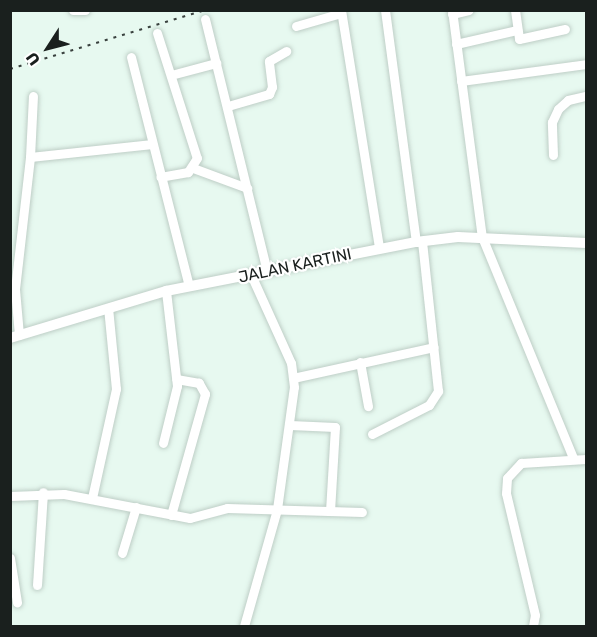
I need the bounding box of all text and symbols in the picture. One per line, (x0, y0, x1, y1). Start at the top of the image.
north arrow (18, 18, 78, 78)
text: U (22, 49, 44, 69)
street label: JALAN KARTINI (237, 245, 353, 287)

